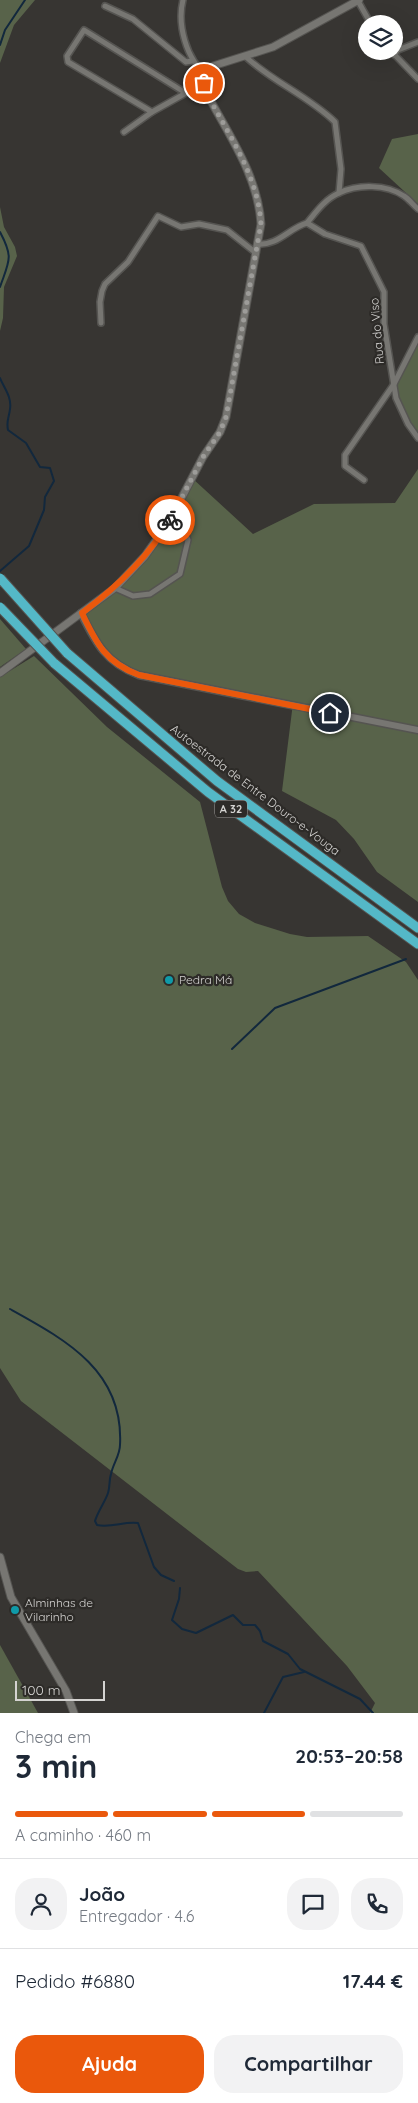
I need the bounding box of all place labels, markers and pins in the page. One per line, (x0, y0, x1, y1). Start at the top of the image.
pin (183, 62, 225, 104)
pin (309, 692, 351, 734)
place label: Pedra Má (179, 972, 232, 987)
marker: Pedra Má (163, 974, 175, 986)
place label: Alminhas de Vilarinho (25, 1595, 93, 1624)
marker: Alminhas de Vilarinho (9, 1604, 21, 1616)

